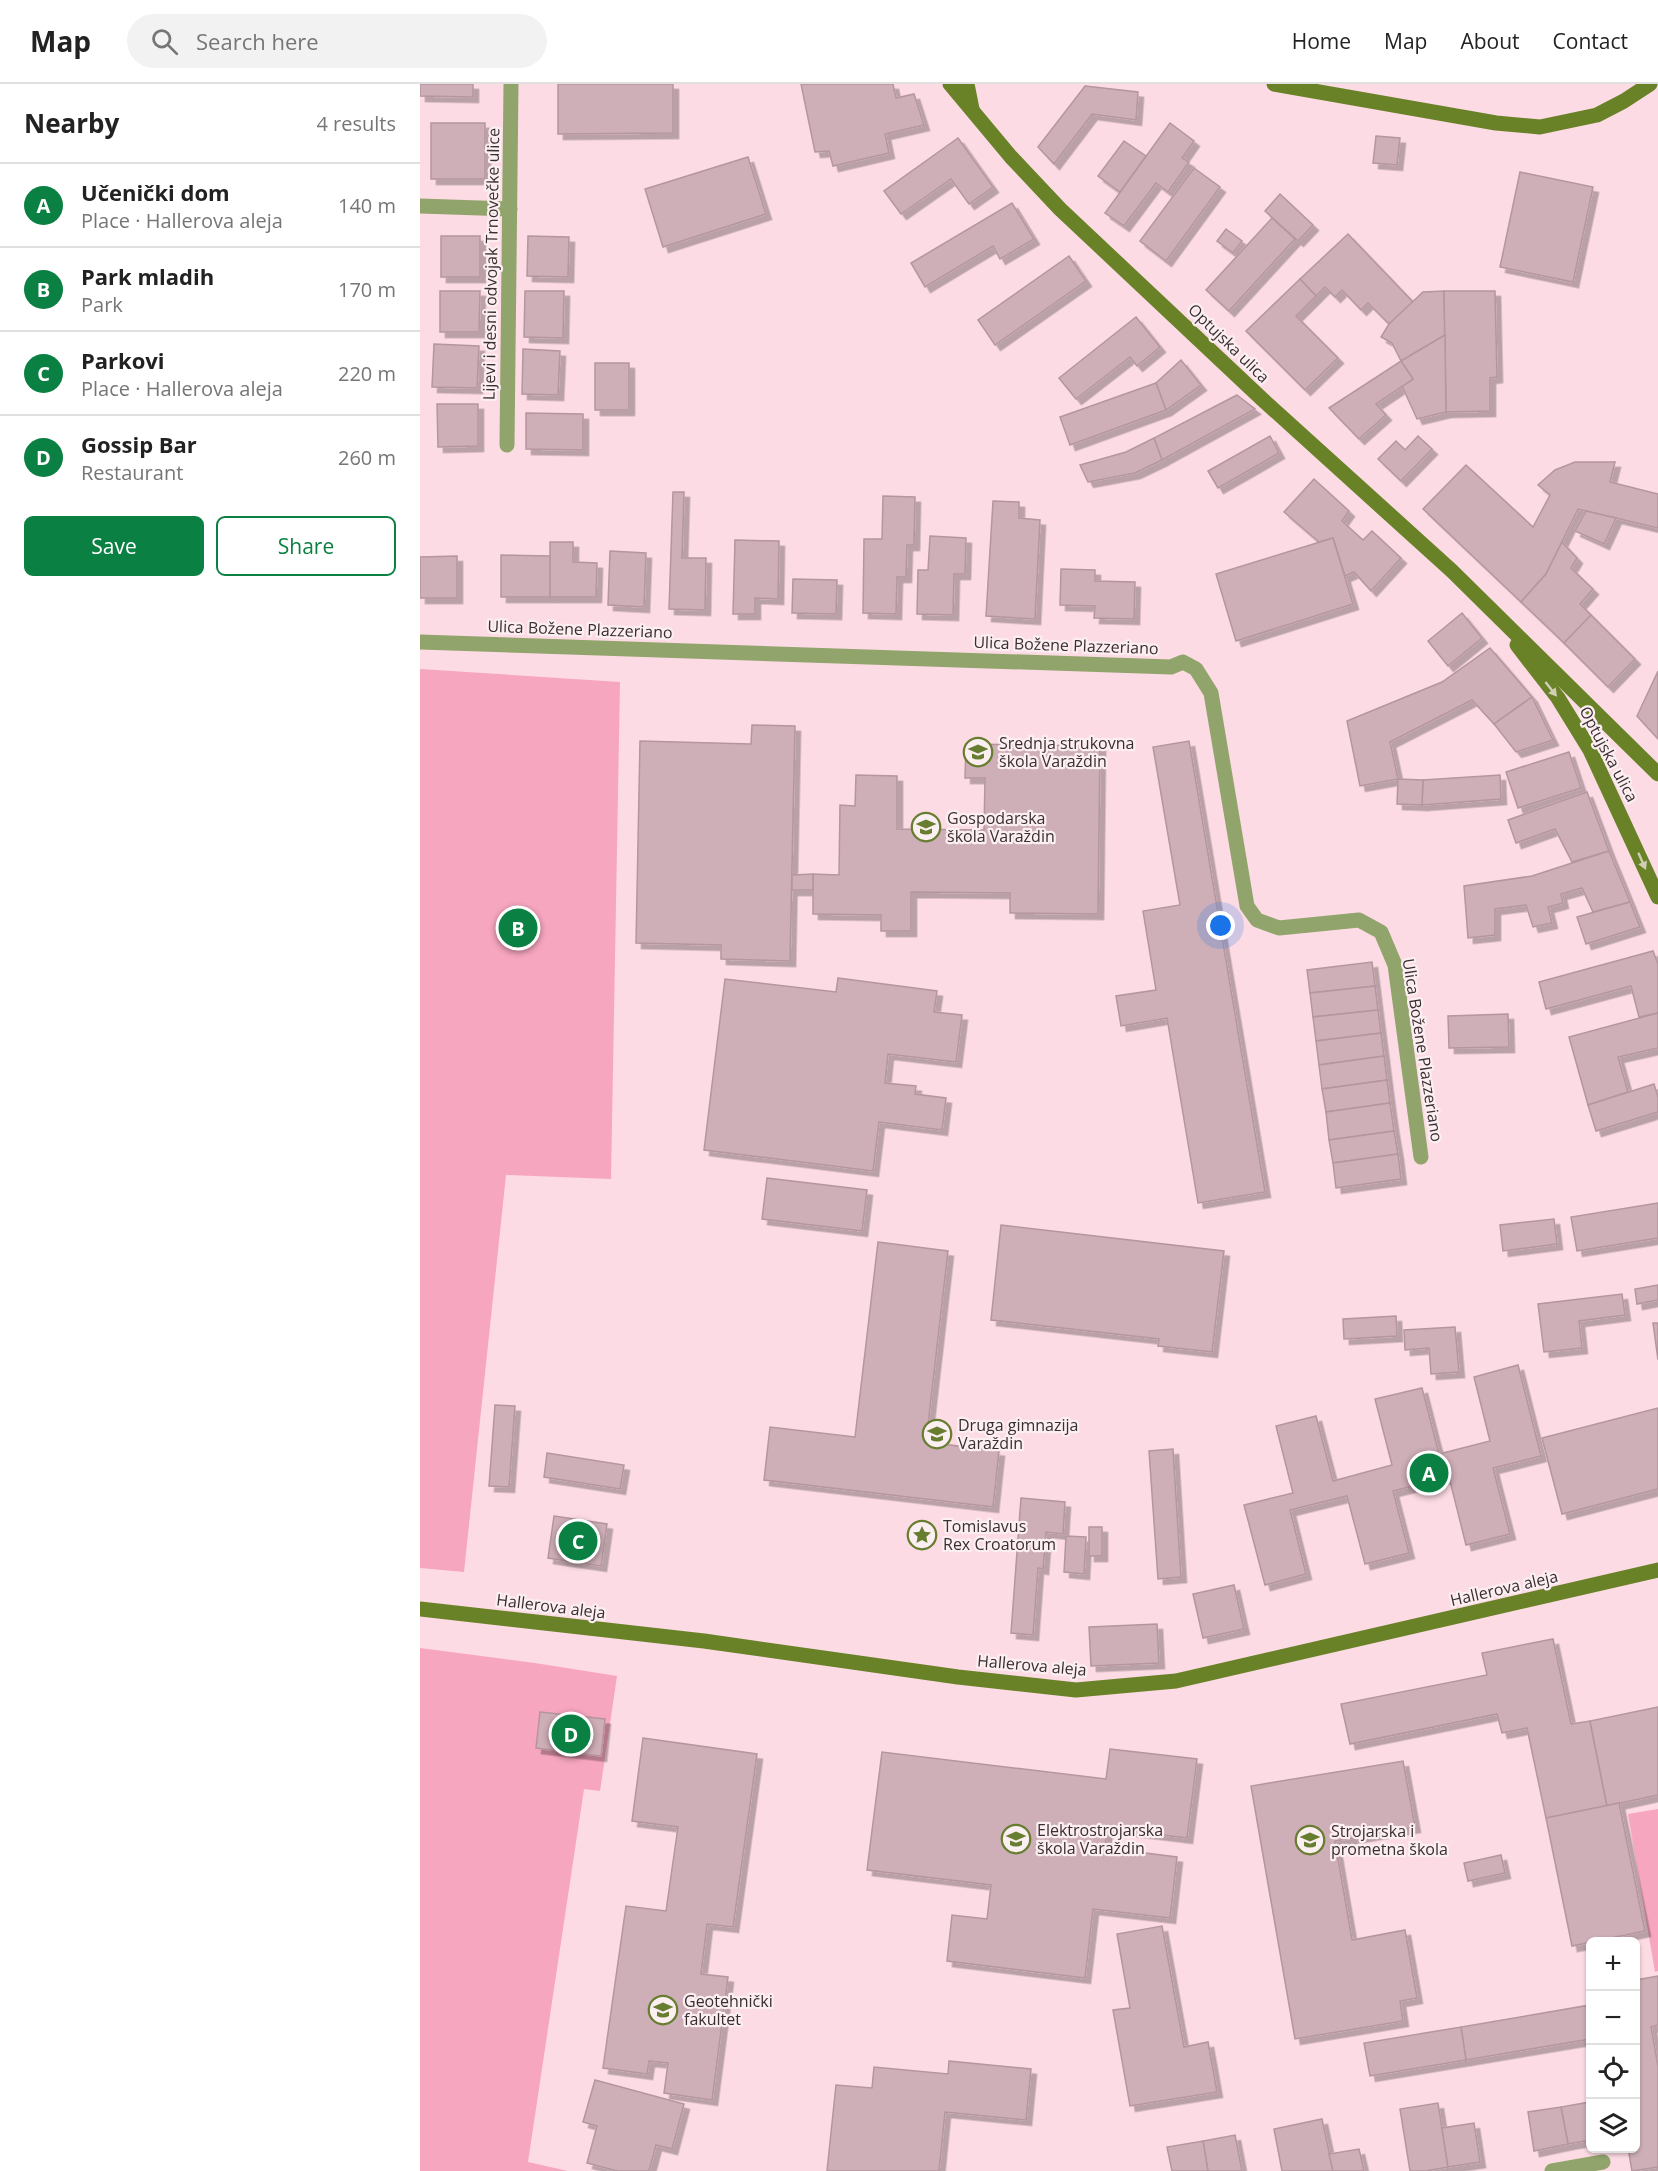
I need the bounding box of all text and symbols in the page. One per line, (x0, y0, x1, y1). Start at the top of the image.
search box (127, 14, 547, 68)
text: Map (30, 22, 91, 60)
icon: search (148, 25, 181, 58)
text: Search here (196, 26, 319, 56)
text: Home (1292, 27, 1351, 55)
text: Map (1384, 27, 1427, 55)
text: About (1460, 27, 1520, 55)
text: Contact (1553, 27, 1628, 55)
text: Nearby (24, 105, 119, 141)
text: 4 results (316, 110, 396, 137)
street label: Lijevi i desni odvojak Trnovečke ulice (478, 128, 504, 400)
text: Učenički dom (81, 177, 230, 207)
text: A (37, 192, 50, 219)
text: 140 m (338, 192, 396, 219)
text: Place · Hallerova aleja (81, 207, 283, 234)
text: Park mladih (81, 261, 214, 291)
text: B (37, 276, 50, 303)
text: 170 m (338, 276, 396, 303)
text: Park (81, 291, 123, 318)
street label: Optujska ulica (1183, 299, 1275, 387)
text: Parkovi (81, 345, 165, 375)
text: C (37, 360, 50, 387)
text: 220 m (338, 360, 396, 387)
text: Place · Hallerova aleja (81, 375, 283, 402)
text: Gossip Bar (81, 429, 197, 459)
text: D (36, 444, 51, 471)
text: 260 m (338, 444, 396, 471)
text: Restaurant (81, 459, 183, 486)
button: Save (24, 516, 204, 576)
button: Share (216, 516, 396, 576)
street label: Ulica Božene Plazzeriano (487, 615, 673, 643)
street label: Ulica Božene Plazzeriano (973, 631, 1159, 659)
one-way arrow (1545, 682, 1557, 697)
street label: Optujska ulica (1575, 702, 1643, 806)
place label: Srednja strukovna škola Varaždin (999, 732, 1134, 772)
school or university icon: Srednja strukovna škola Varaždin (962, 736, 994, 768)
place label: Gospodarska škola Varaždin (947, 807, 1055, 847)
school or university icon: Gospodarska škola Varaždin (910, 811, 942, 843)
one-way arrow (1637, 853, 1647, 871)
pin: B (498, 906, 538, 950)
your location (1206, 911, 1235, 940)
street label: Ulica Božene Plazzeriano (1398, 957, 1448, 1143)
place label: Druga gimnazija Varaždin (958, 1414, 1078, 1454)
school or university icon: Druga gimnazija Varaždin (921, 1418, 953, 1450)
pin: A (1410, 1450, 1448, 1496)
place label: Tomislavus Rex Croatorum (943, 1515, 1056, 1555)
pin: C (558, 1518, 598, 1564)
place icon: Tomislavus Rex Croatorum (906, 1519, 938, 1551)
street label: Hallerova aleja (1448, 1565, 1560, 1611)
street label: Hallerova aleja (495, 1588, 607, 1624)
street label: Hallerova aleja (976, 1649, 1088, 1681)
pin: D (552, 1712, 590, 1756)
place label: Elektrostrojarska škola Varaždin (1037, 1819, 1163, 1859)
place label: Strojarska i prometna škola (1331, 1820, 1448, 1860)
school or university icon: Elektrostrojarska škola Varaždin (1000, 1823, 1032, 1855)
school or university icon: Strojarska i prometna škola (1294, 1824, 1326, 1856)
map controls (1586, 1937, 1640, 2153)
button: + (1586, 1937, 1640, 1991)
place label: Geotehnički fakultet (684, 1990, 773, 2030)
button: − (1586, 1991, 1640, 2045)
school or university icon: Geotehnički fakultet (647, 1994, 679, 2026)
button: locate (1586, 2045, 1640, 2099)
button: layers (1586, 2099, 1640, 2153)

